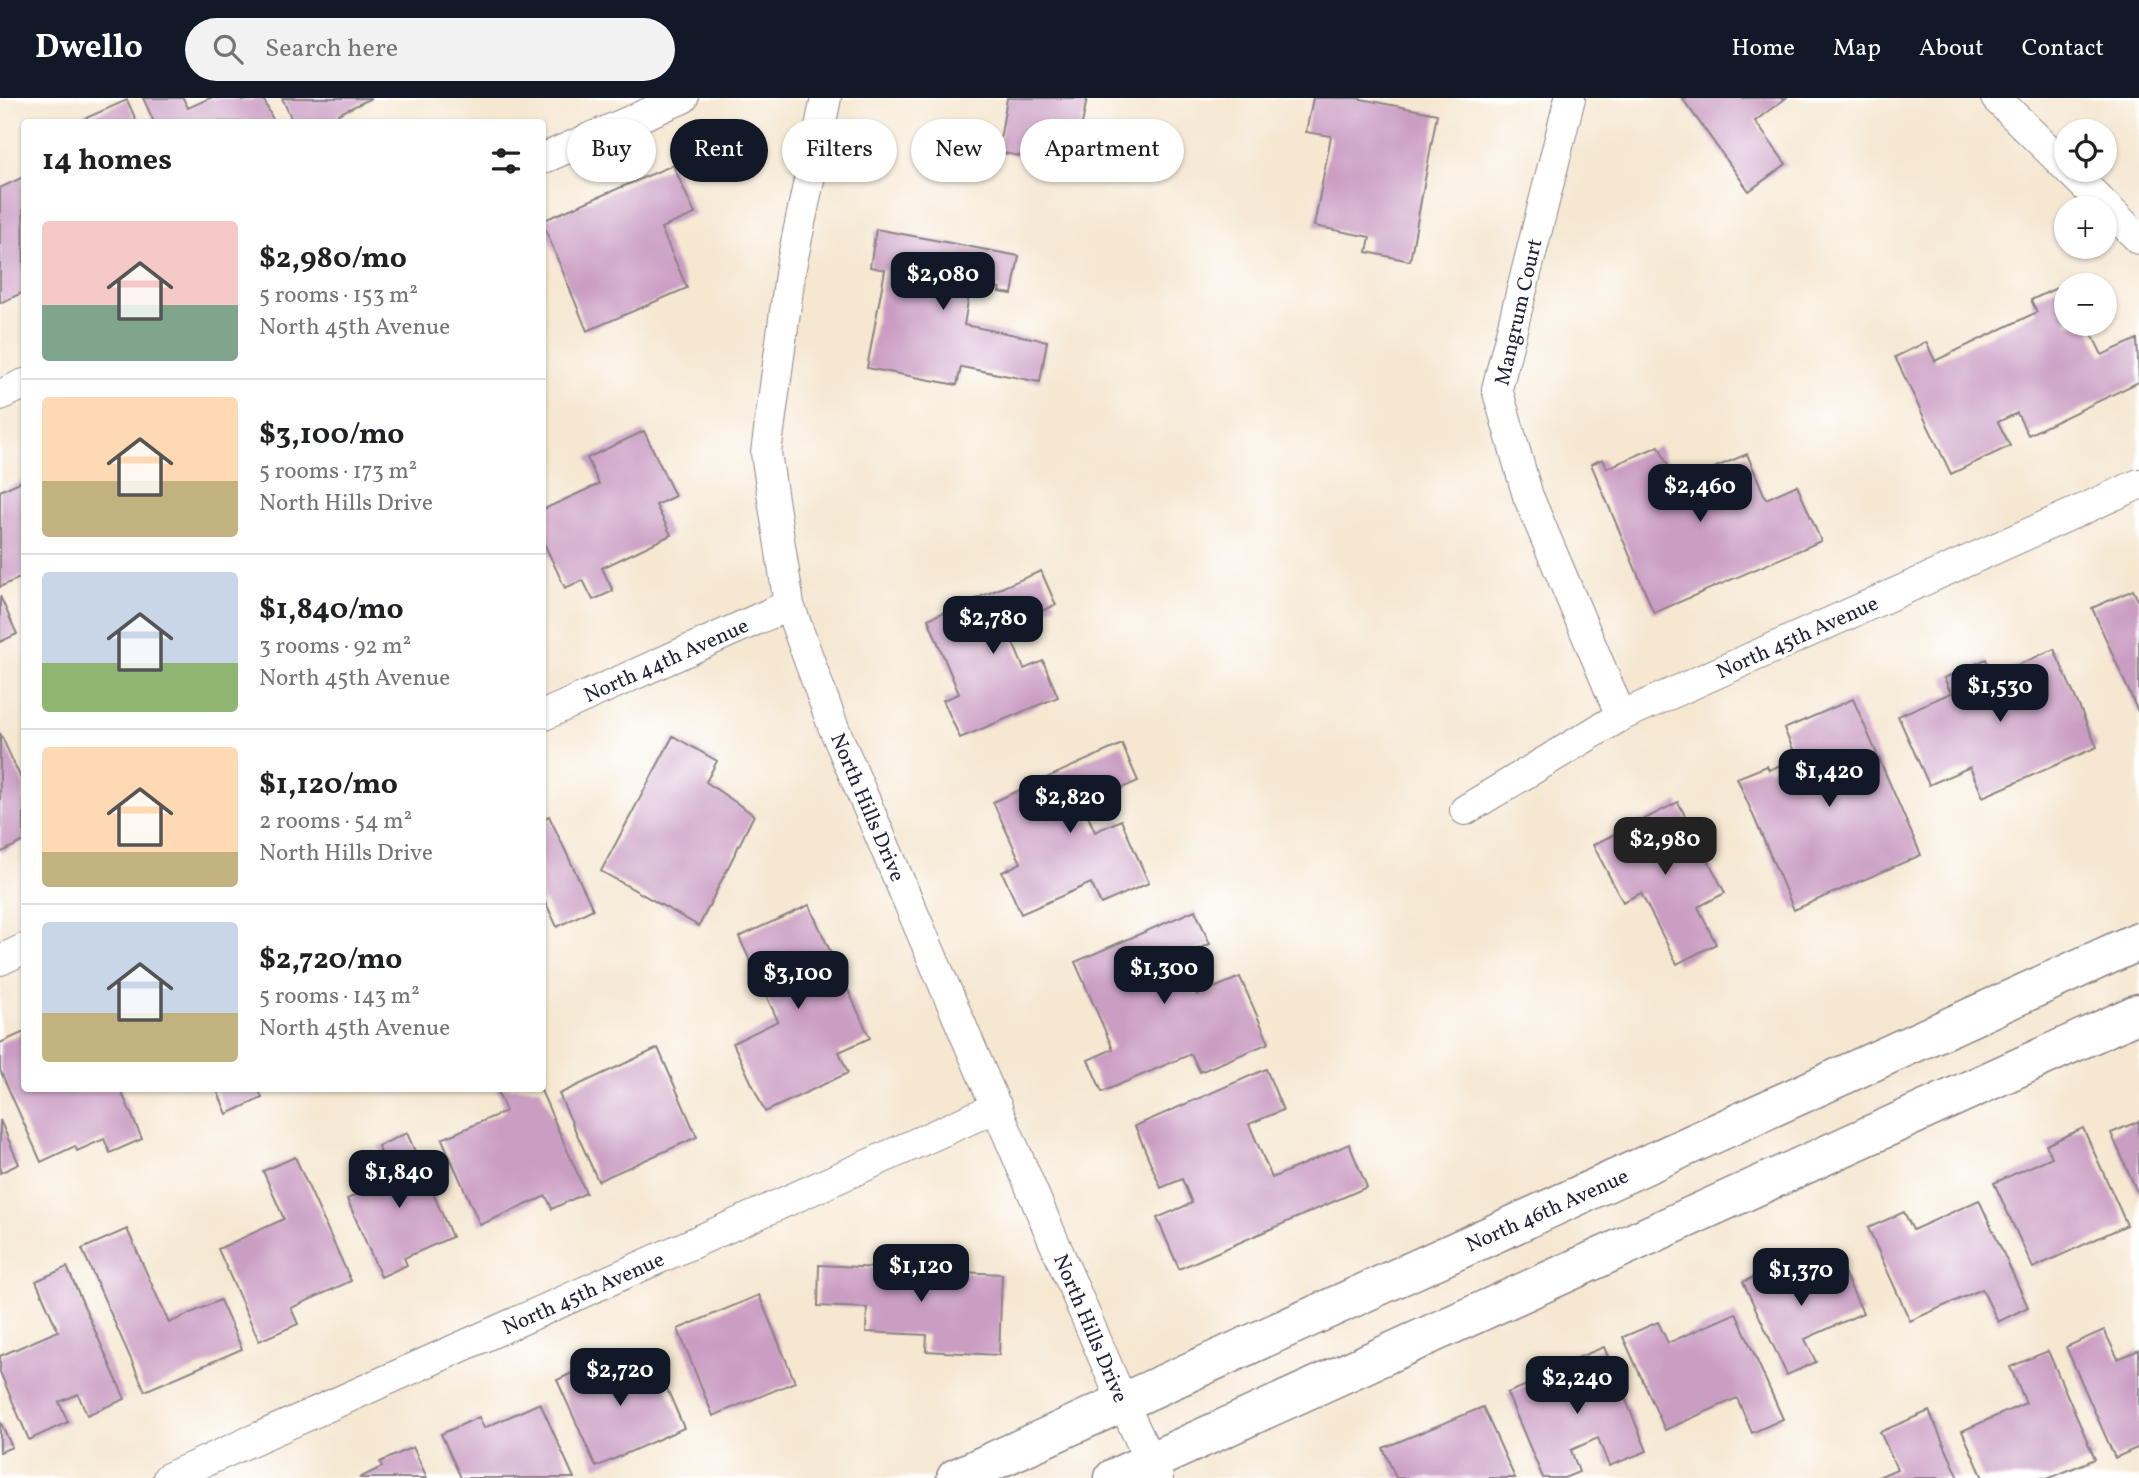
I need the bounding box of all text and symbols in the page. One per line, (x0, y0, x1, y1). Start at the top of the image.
search box (185, 18, 675, 81)
text: Dwello (35, 26, 143, 72)
icon: search (209, 30, 247, 68)
text: Search here (265, 31, 398, 67)
text: Home (1731, 32, 1795, 66)
text: Map (1833, 32, 1881, 66)
text: About (1919, 32, 1984, 66)
text: Contact (2022, 32, 2104, 66)
chip: Buy (567, 119, 656, 182)
chip: Rent (670, 119, 768, 182)
chip: Filters (782, 119, 897, 182)
chip: New (911, 119, 1006, 182)
chip: Apartment (1020, 119, 1184, 182)
map controls (2054, 119, 2117, 336)
button: locate (2054, 119, 2117, 182)
text: 14 homes (42, 140, 172, 182)
icon: filters (487, 142, 525, 180)
button: + (2054, 196, 2117, 259)
street label: Mangrum Court (1489, 236, 1550, 388)
text: $2,980/mo (259, 238, 407, 280)
icon: home (98, 249, 182, 333)
pin: $2,080 (886, 252, 1000, 312)
text: $2,080 (907, 259, 979, 291)
button: − (2054, 273, 2117, 336)
text: 5 rooms · 153 m² (259, 280, 418, 312)
text: North 45th Avenue (259, 312, 450, 344)
text: $3,100/mo (259, 414, 404, 456)
icon: home (98, 425, 182, 509)
text: 5 rooms · 173 m² (259, 456, 417, 488)
pin: $2,460 (1643, 464, 1757, 524)
text: $2,460 (1664, 471, 1736, 503)
text: North Hills Drive (259, 488, 433, 520)
text: $1,840/mo (259, 589, 404, 631)
street label: North 45th Avenue (1712, 590, 1883, 687)
pin: $2,780 (936, 596, 1050, 656)
icon: home (98, 600, 182, 684)
text: $2,780 (959, 603, 1027, 635)
street label: North 44th Avenue (580, 612, 754, 711)
text: 3 rooms · 92 m² (259, 631, 411, 663)
text: North 45th Avenue (259, 663, 450, 695)
pin: $1,530 (1943, 664, 2057, 724)
text: $1,530 (1967, 671, 2033, 703)
street label: North Hills Drive (822, 729, 911, 886)
pin: $1,420 (1772, 750, 1886, 809)
text: $1,420 (1795, 756, 1863, 788)
text: $1,120/mo (259, 764, 398, 806)
icon: home (98, 775, 182, 859)
pin: $2,820 (1013, 776, 1127, 835)
text: $2,820 (1035, 782, 1105, 814)
text: 2 rooms · 54 m² (259, 806, 412, 838)
pin: $2,980 (1608, 818, 1722, 877)
text: $2,980 (1630, 824, 1700, 856)
text: North Hills Drive (259, 838, 433, 870)
text: $2,720/mo (259, 939, 403, 981)
pin: $1,300 (1107, 946, 1221, 1006)
icon: home (98, 950, 182, 1034)
pin: $3,100 (741, 951, 855, 1011)
text: $1,300 (1130, 953, 1198, 985)
text: $3,100 (763, 958, 833, 990)
text: 5 rooms · 143 m² (259, 981, 420, 1013)
text: North 45th Avenue (259, 1013, 450, 1045)
pin: $1,840 (342, 1150, 456, 1210)
text: $1,840 (365, 1157, 433, 1189)
street label: North 46th Avenue (1462, 1162, 1634, 1260)
pin: $1,120 (864, 1244, 978, 1304)
street label: North 45th Avenue (498, 1246, 669, 1343)
pin: $1,370 (1744, 1248, 1858, 1308)
street label: North Hills Drive (1045, 1250, 1134, 1407)
text: $1,120 (889, 1251, 953, 1283)
text: $1,370 (1769, 1255, 1833, 1287)
pin: $2,720 (563, 1348, 677, 1408)
text: $2,720 (586, 1355, 654, 1387)
pin: $2,240 (1520, 1356, 1634, 1416)
text: $2,240 (1542, 1363, 1612, 1395)

